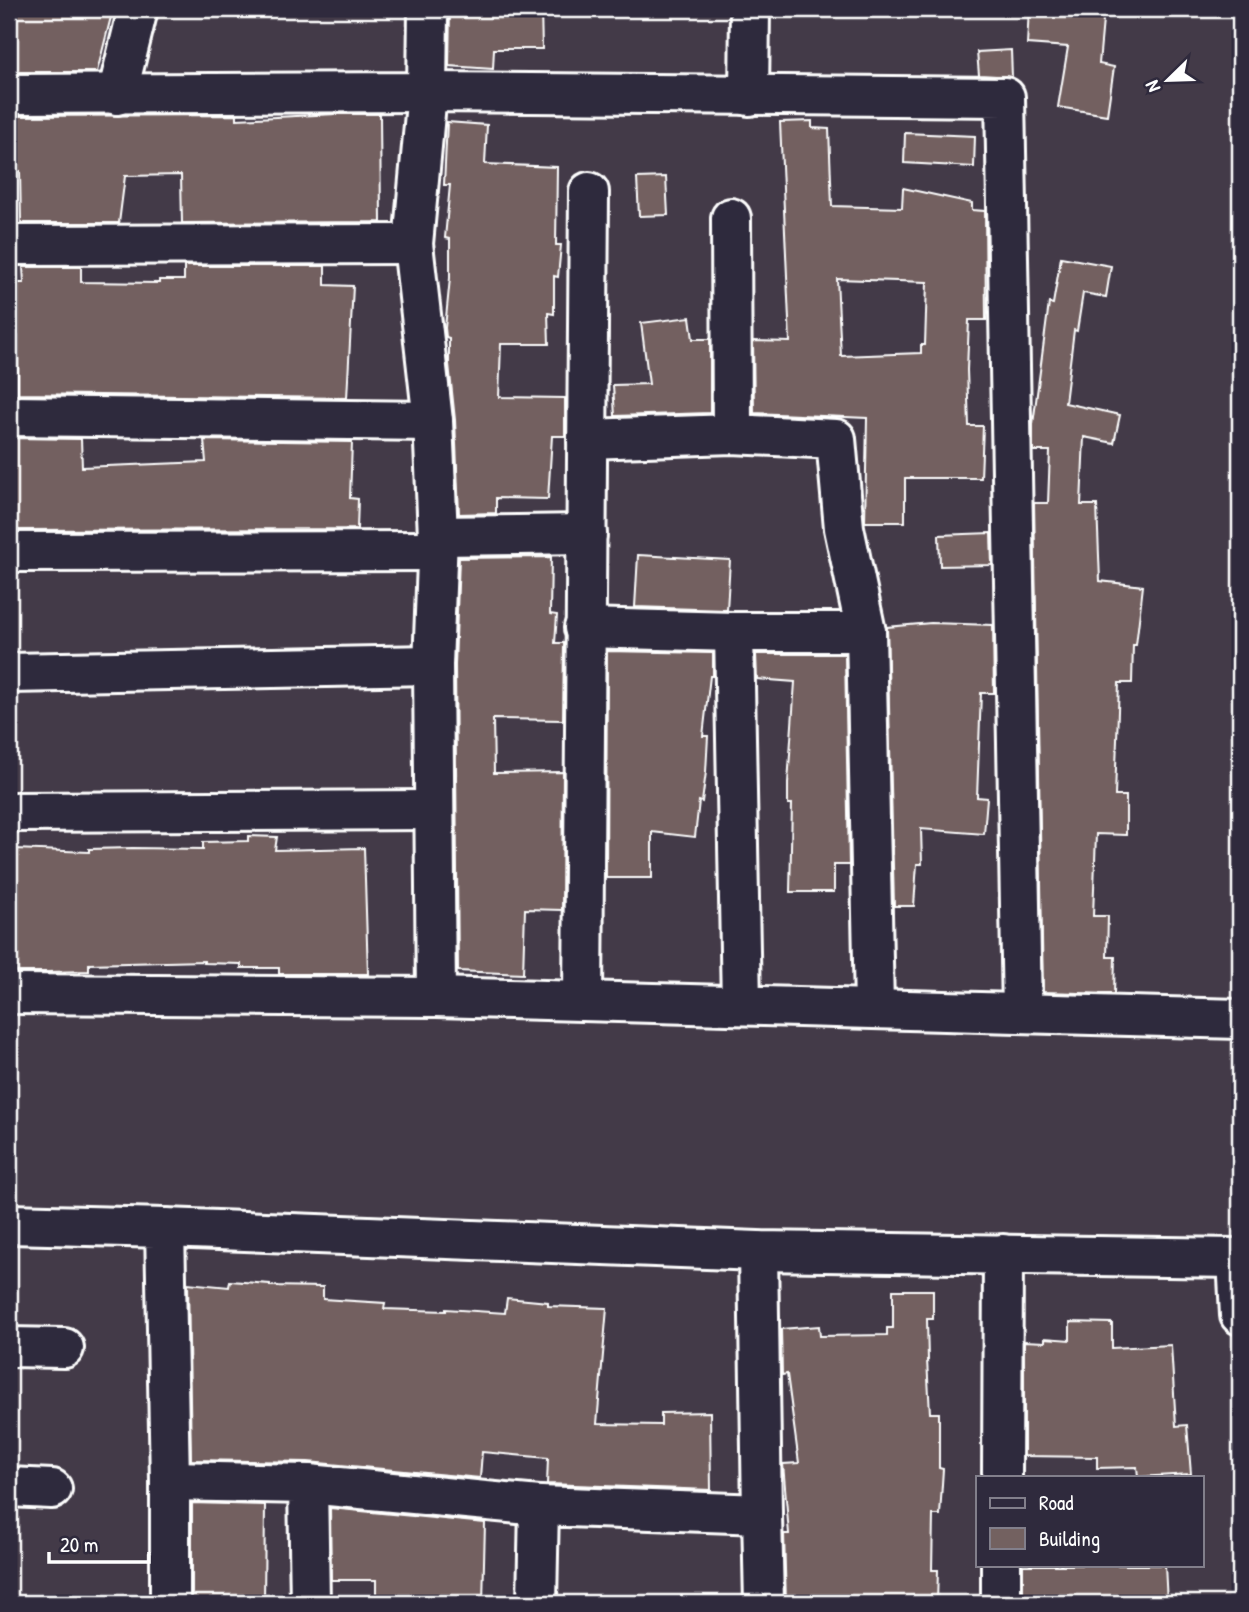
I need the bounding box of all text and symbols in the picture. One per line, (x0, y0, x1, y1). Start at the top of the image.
north arrow (1134, 46, 1204, 116)
text: N (1138, 77, 1166, 96)
legend (976, 1476, 1204, 1566)
text: Road (1039, 1488, 1073, 1517)
scale bar (49, 1521, 149, 1565)
text: Building (1039, 1524, 1100, 1553)
text: 20 m (60, 1530, 98, 1559)

